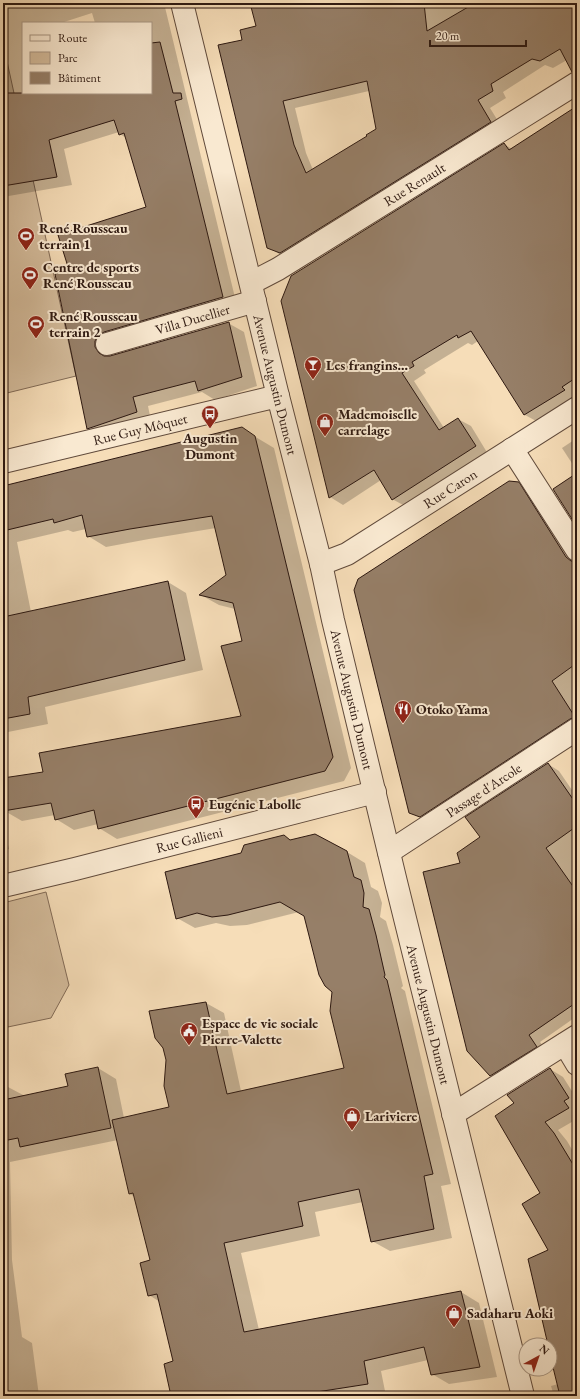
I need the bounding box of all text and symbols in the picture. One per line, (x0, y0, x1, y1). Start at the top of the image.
legend (22, 22, 152, 94)
scale bar (430, 22, 526, 48)
text: 20 m (436, 28, 460, 44)
text: Route (58, 30, 88, 46)
text: Parc (58, 50, 78, 66)
text: Bâtiment (58, 70, 101, 86)
street label: Rue Renault (380, 158, 449, 210)
place label: René Rousseau terrain 1 (39, 219, 128, 253)
sports icon: René Rousseau terrain 1 (16, 226, 36, 251)
place label: Centre de sports René Rousseau (43, 258, 139, 292)
sports icon: Centre de sports René Rousseau (20, 265, 40, 290)
street label: Villa Ducellier (153, 300, 232, 339)
place label: René Rousseau terrain 2 (49, 307, 138, 341)
street label: Avenue Augustin Dumont (249, 312, 302, 457)
sports icon: René Rousseau terrain 2 (26, 314, 46, 339)
bar icon: Les frangins... (303, 355, 323, 380)
place label: Les frangins... (326, 356, 408, 374)
bus stop icon: Augustin Dumont (200, 404, 220, 429)
place label: Mademoiselle carrelage (338, 405, 417, 439)
street label: Rue Guy Môquet (91, 409, 189, 449)
shop icon: Mademoiselle carrelage (315, 412, 335, 437)
place label: Augustin Dumont (182, 429, 237, 463)
street label: Rue Caron (420, 464, 481, 512)
street label: Avenue Augustin Dumont (326, 626, 378, 772)
restaurant icon: Otoko Yama (393, 699, 413, 724)
place label: Otoko Yama (416, 700, 489, 718)
street label: Passage d'Arcole (442, 759, 525, 821)
bus stop icon: Eugénie Labolle (186, 794, 206, 819)
place label: Eugénie Labolle (209, 795, 301, 813)
street label: Rue Gallieni (154, 822, 225, 857)
street label: Avenue Augustin Dumont (402, 941, 455, 1087)
place label: Espace de vie sociale Pierre-Valette (202, 1014, 318, 1048)
public building icon: Espace de vie sociale Pierre-Valette (179, 1021, 199, 1046)
shop icon: Lariviere (342, 1106, 362, 1131)
place label: Lariviere (365, 1107, 418, 1125)
shop icon: Sadaharu Aoki (444, 1303, 464, 1328)
place label: Sadaharu Aoki (467, 1304, 553, 1322)
north arrow (518, 1337, 558, 1377)
text: N (537, 1341, 552, 1358)

